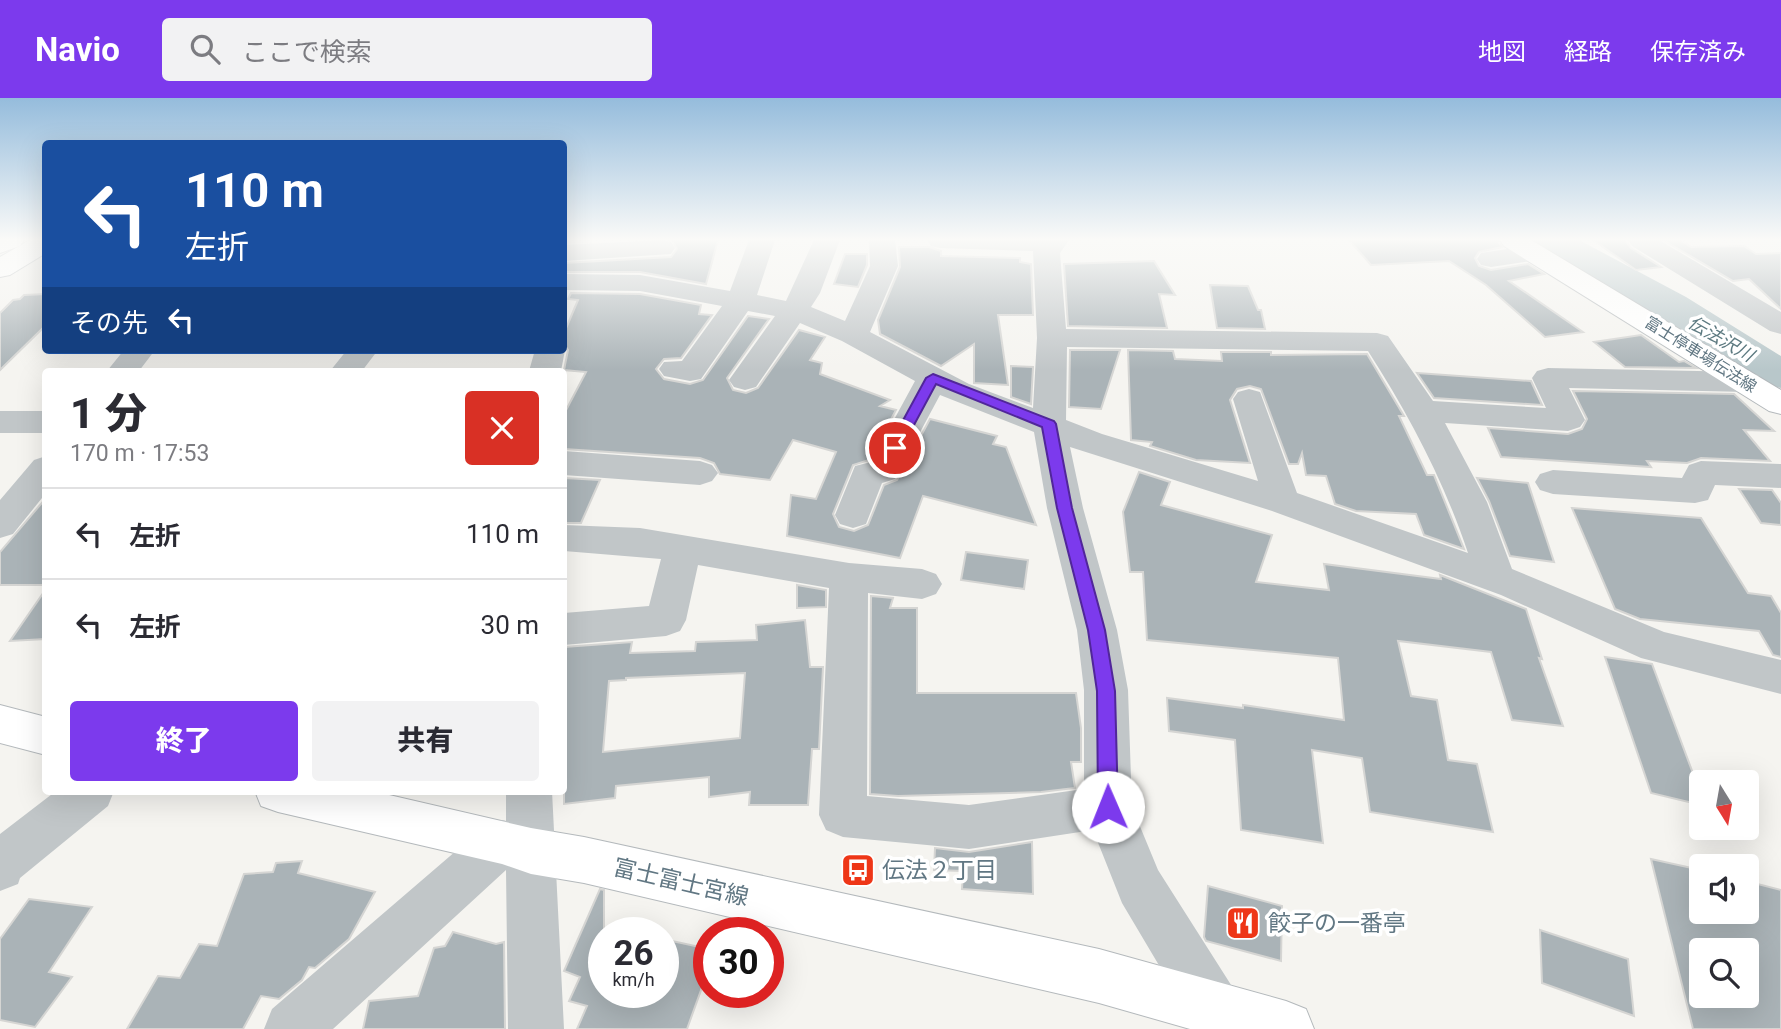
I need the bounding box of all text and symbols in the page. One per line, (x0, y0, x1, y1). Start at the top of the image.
search box (162, 18, 652, 81)
text: Navio (35, 30, 120, 69)
icon: search (186, 30, 224, 68)
text: ここで検索 (242, 37, 372, 67)
text: 地図 (1478, 38, 1526, 66)
text: 経路 (1564, 38, 1612, 66)
text: 保存済み (1650, 38, 1746, 66)
text: 110 m (185, 162, 324, 219)
icon: left (70, 168, 161, 259)
text: 左折 (185, 228, 249, 266)
icon: left (162, 301, 200, 339)
text: その先 (70, 308, 148, 338)
water label: 伝法沢川 (1685, 311, 1759, 367)
street label: 富士停車場伝法線 (1641, 312, 1760, 396)
text: 1 分 (70, 389, 147, 438)
button: close (465, 391, 539, 465)
pin (865, 418, 925, 478)
icon: arrive (876, 429, 914, 467)
text: 170 m · 17:53 (70, 440, 209, 467)
icon: left (70, 515, 108, 553)
text: 110 m (466, 519, 539, 549)
text: 左折 (129, 521, 181, 551)
icon: left (70, 606, 108, 644)
text: 30 m (481, 610, 539, 640)
text: 左折 (129, 612, 181, 642)
button: 終了 (70, 701, 298, 781)
button: 共有 (312, 701, 539, 781)
position arrow (1071, 770, 1145, 844)
north arrow (1689, 770, 1759, 840)
map controls (1689, 770, 1759, 1008)
bus stop icon: 伝法２丁目 (839, 851, 877, 889)
street label: 富士富士宮線 (611, 854, 751, 911)
button: sound (1689, 854, 1759, 924)
place label: 伝法２丁目 (882, 857, 997, 884)
restaurant icon: 餃子の一番亭 (1224, 904, 1262, 942)
place label: 餃子の一番亭 (1268, 910, 1406, 937)
speed limit sign: 30 (693, 917, 784, 1008)
text: 26 (613, 933, 654, 974)
button: search (1689, 938, 1759, 1008)
text: km/h (612, 969, 655, 990)

